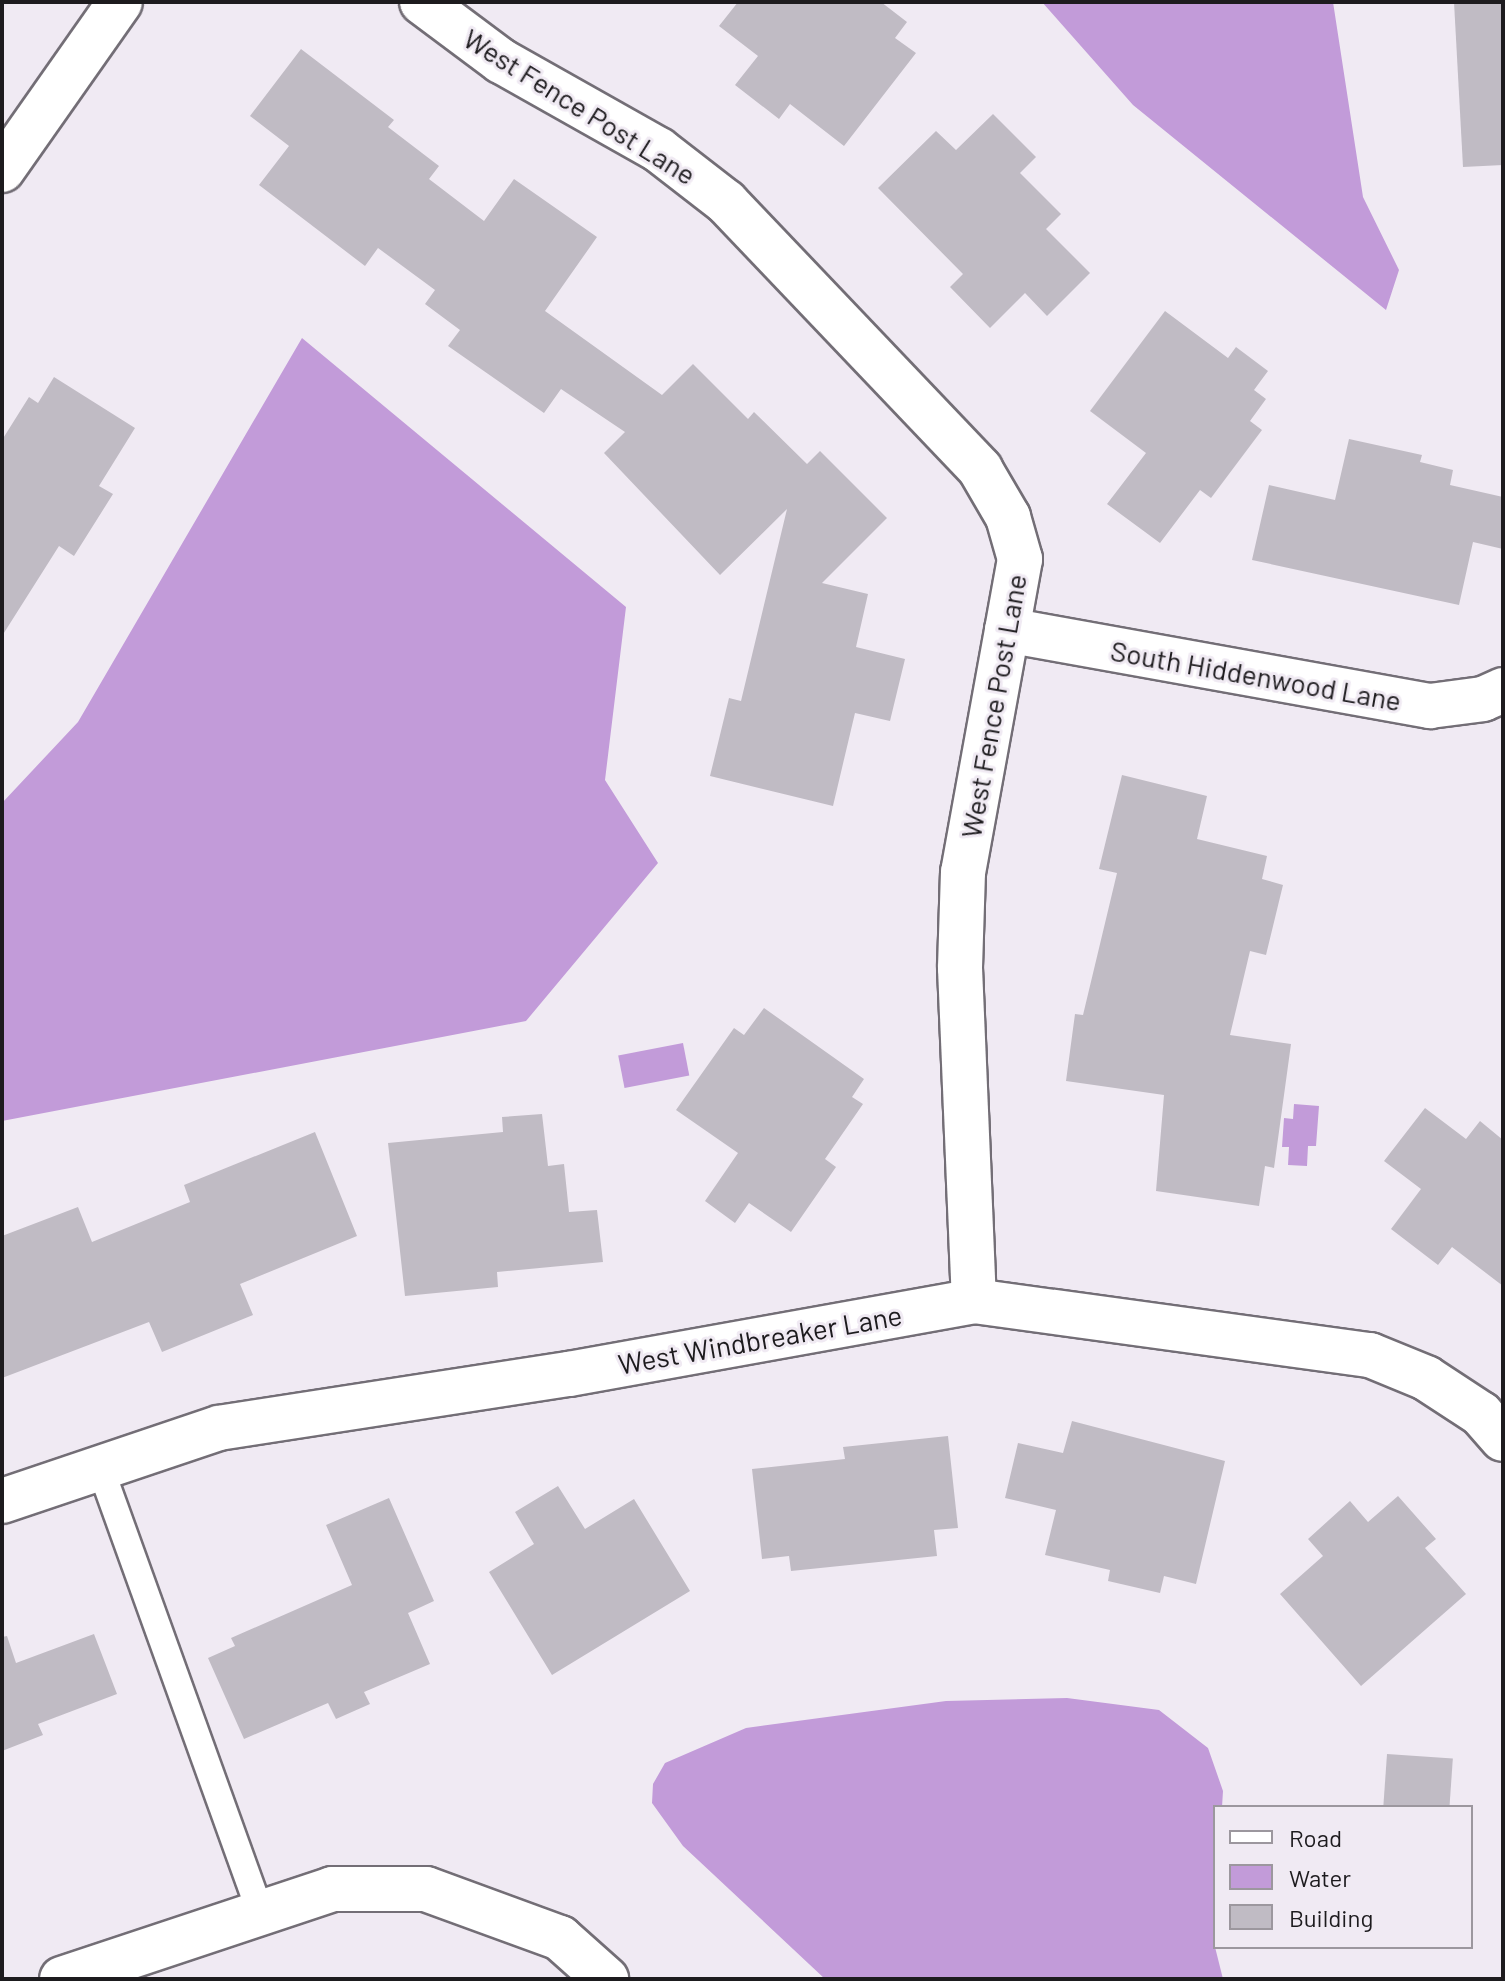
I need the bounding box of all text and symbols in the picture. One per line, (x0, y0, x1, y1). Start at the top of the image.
street label: West Fence Post Lane (458, 21, 702, 191)
street label: West Fence Post Lane (953, 571, 1033, 841)
street label: South Hiddenwood Lane (1108, 633, 1404, 717)
street label: West Windbreaker Lane (615, 1297, 905, 1381)
legend (1213, 1805, 1473, 1949)
text: Road (1289, 1823, 1342, 1852)
text: Water (1289, 1863, 1351, 1892)
text: Building (1289, 1903, 1373, 1932)

